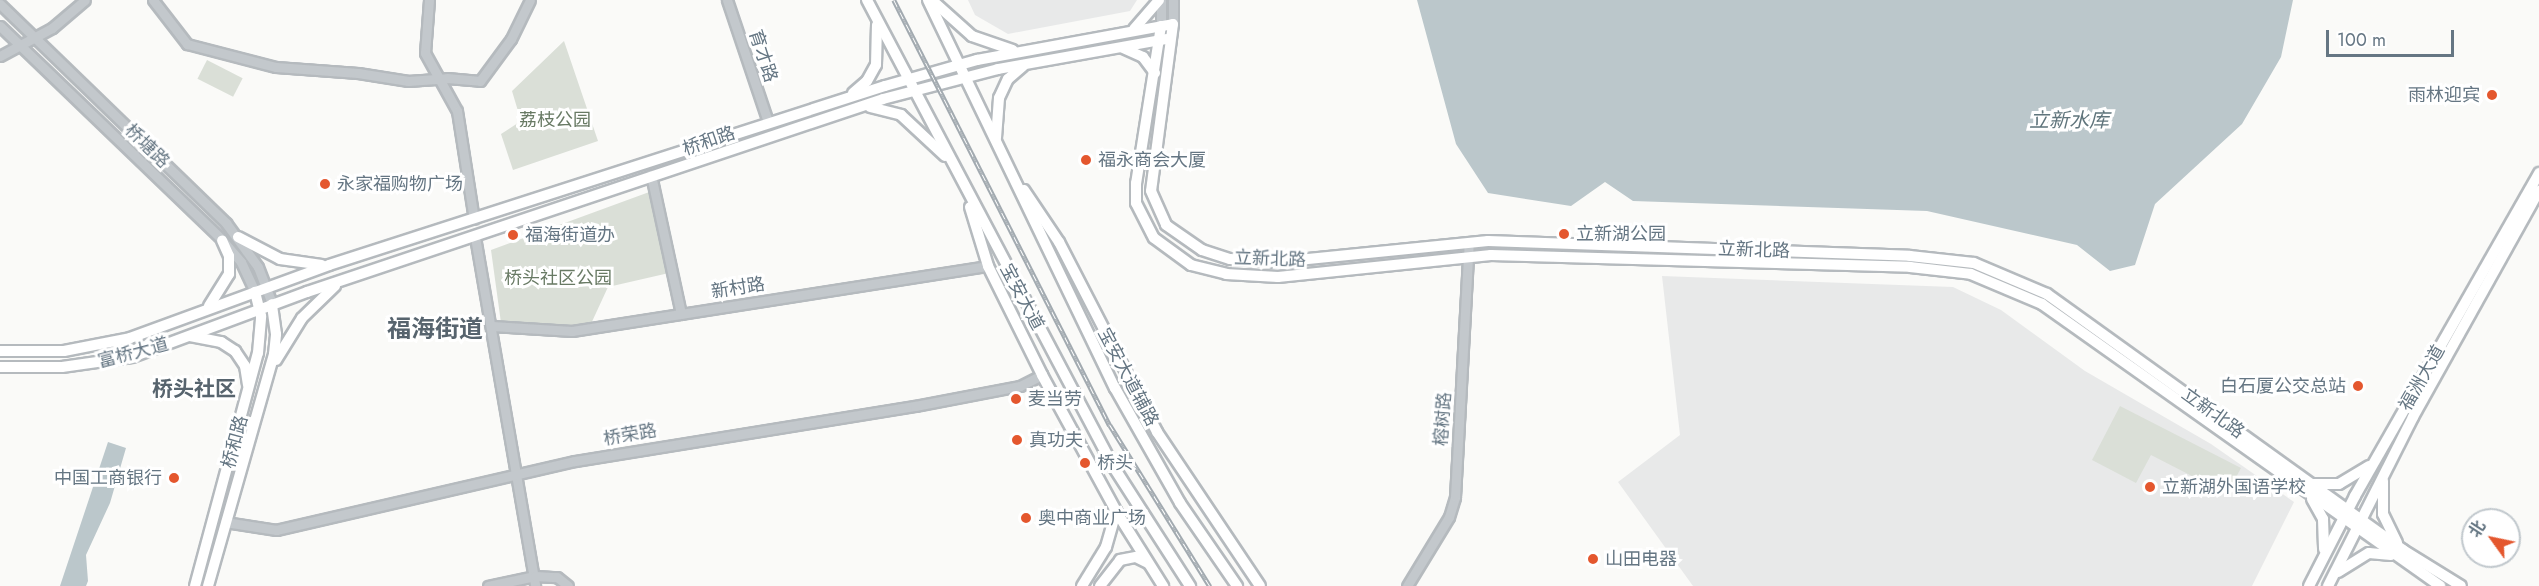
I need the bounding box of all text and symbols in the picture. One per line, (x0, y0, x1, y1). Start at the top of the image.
scale bar (2329, 18, 2456, 56)
street label: 育才路 (744, 27, 782, 85)
text: 100 m (2337, 27, 2386, 53)
place label: 雨林迎宾 (2408, 84, 2480, 106)
marker: 雨林迎宾 (2485, 88, 2499, 102)
water label: 立新水库 (2029, 108, 2109, 132)
park label: 荔枝公园 (519, 109, 591, 131)
street label: 桥塘路 (120, 119, 174, 173)
street label: 桥和路 (680, 122, 738, 160)
place label: 福永商会大厦 (1098, 149, 1206, 171)
marker: 福永商会大厦 (1079, 153, 1093, 167)
place label: 永家福购物广场 (337, 173, 463, 195)
marker: 永家福购物广场 (318, 177, 332, 191)
place label: 立新湖公园 (1576, 223, 1666, 245)
place label: 福海街道办 (525, 224, 615, 246)
marker: 立新湖公园 (1557, 227, 1571, 241)
marker: 福海街道办 (506, 228, 520, 242)
street label: 立新北路 (1718, 238, 1790, 262)
street label: 立新北路 (1234, 247, 1306, 271)
street label: 宝安大道 (996, 260, 1048, 334)
park label: 桥头社区公园 (504, 267, 612, 289)
street label: 新村路 (710, 273, 766, 303)
district label: 福海街道 (387, 315, 483, 343)
street label: 宝安大道辅路 (1093, 324, 1163, 430)
street label: 富桥大道 (95, 333, 171, 373)
street label: 福洲大道 (2395, 341, 2449, 415)
place label: 白石厦公交总站 (2220, 375, 2346, 397)
district label: 桥头社区 (152, 376, 236, 402)
marker: 白石厦公交总站 (2351, 379, 2365, 393)
street label: 立新北路 (2178, 383, 2248, 443)
place label: 麦当劳 (1028, 388, 1082, 410)
street label: 榕树路 (1430, 391, 1456, 447)
marker: 麦当劳 (1009, 392, 1023, 406)
street label: 桥和路 (218, 413, 252, 471)
street label: 桥荣路 (602, 420, 658, 450)
place label: 真功夫 (1029, 429, 1083, 451)
marker: 真功夫 (1010, 433, 1024, 447)
place label: 桥头 (1097, 452, 1133, 474)
marker: 桥头 (1078, 456, 1092, 470)
place label: 中国工商银行 (54, 467, 162, 489)
marker: 中国工商银行 (167, 471, 181, 485)
place label: 立新湖外国语学校 (2162, 476, 2306, 498)
marker: 立新湖外国语学校 (2143, 480, 2157, 494)
place label: 奥中商业广场 (1038, 507, 1146, 529)
north arrow (2461, 508, 2521, 568)
marker: 奥中商业广场 (1019, 511, 1033, 525)
text: 北 (2463, 516, 2491, 542)
place label: 山田电器 (1605, 548, 1677, 570)
marker: 山田电器 (1586, 552, 1600, 566)

